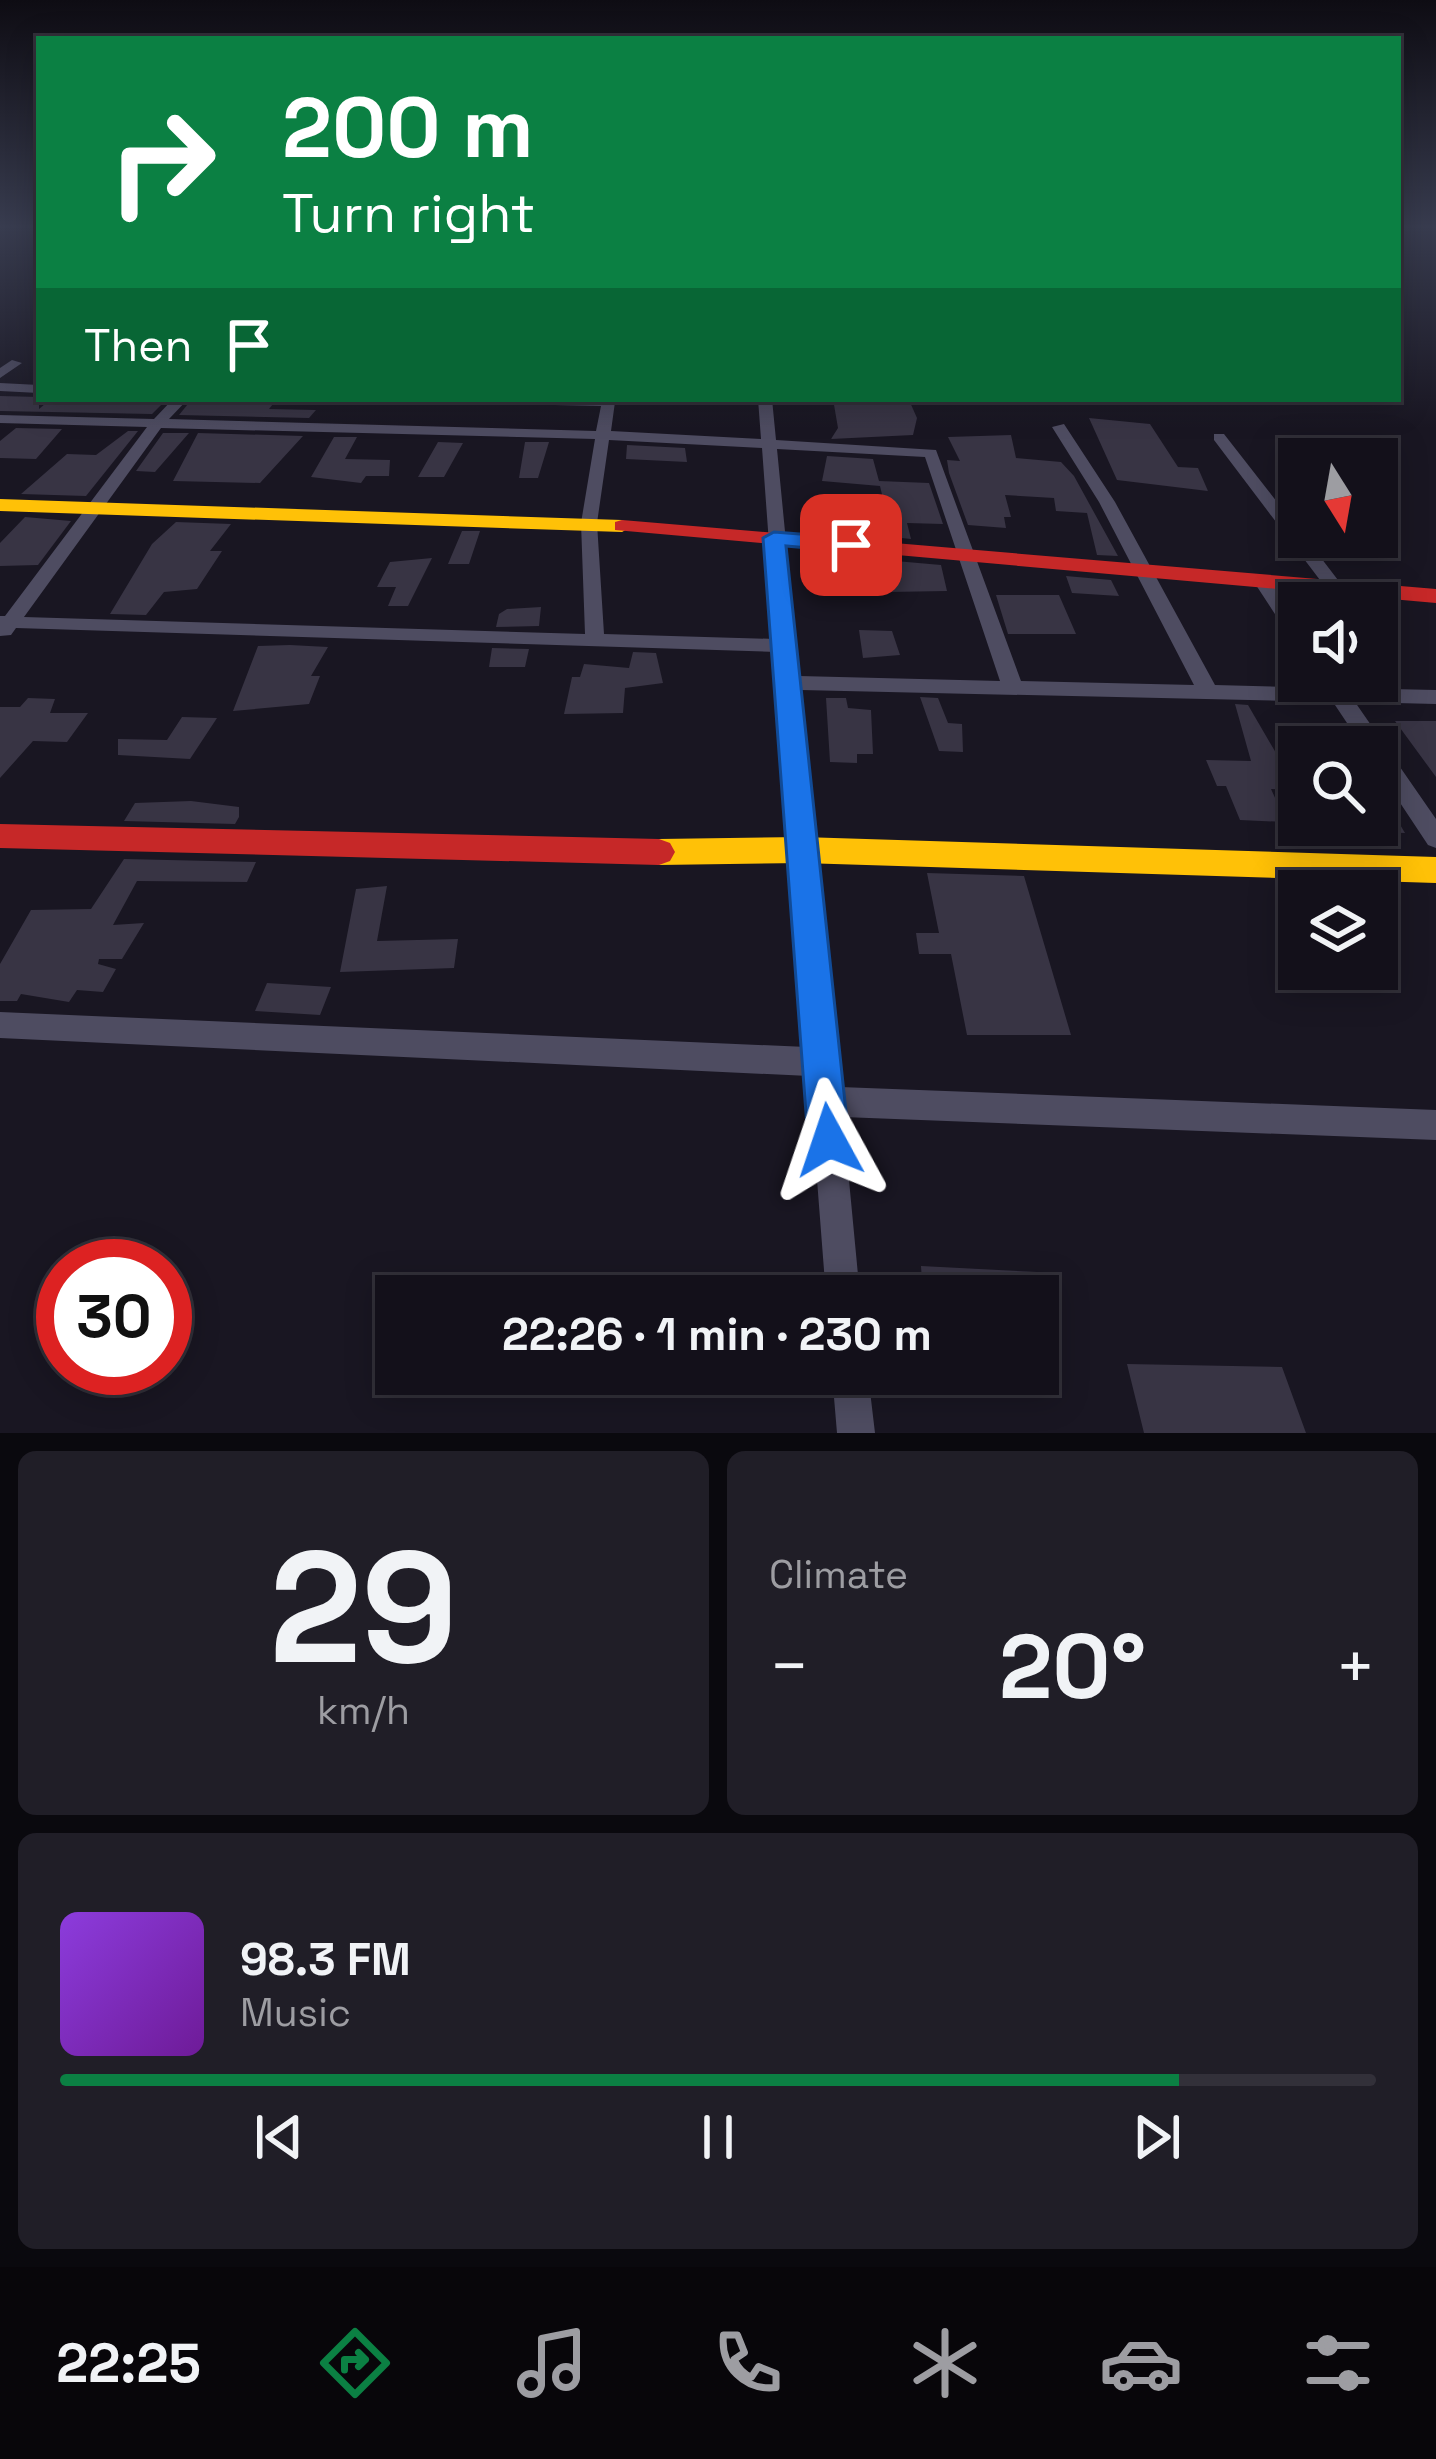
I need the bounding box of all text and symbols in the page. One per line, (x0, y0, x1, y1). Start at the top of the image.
text: 200 m (282, 74, 534, 182)
icon: right (84, 84, 240, 240)
text: Turn right (282, 179, 535, 248)
icon: arrive (216, 312, 282, 378)
text: Then (84, 317, 192, 374)
north arrow (1278, 438, 1398, 558)
map controls (1278, 438, 1398, 990)
pin (800, 494, 902, 596)
icon: arrive (818, 512, 884, 578)
button: sound (1278, 582, 1398, 702)
button: search (1278, 726, 1398, 846)
button: layers (1278, 870, 1398, 990)
position arrow (766, 1077, 892, 1203)
speed limit sign: 30 (36, 1239, 192, 1395)
text: 22:26 · 1 min · 230 m (502, 1306, 932, 1363)
text: 29 (269, 1508, 458, 1708)
text: Climate (769, 1550, 908, 1599)
text: 20° (999, 1609, 1146, 1724)
text: − (769, 1624, 810, 1708)
text: + (1335, 1624, 1376, 1708)
text: km/h (317, 1686, 410, 1735)
text: 98.3 FM (240, 1931, 411, 1988)
text: Music (240, 1988, 351, 2037)
icon: previous (246, 2104, 312, 2170)
icon: pause (685, 2104, 751, 2170)
icon: next (1124, 2104, 1190, 2170)
icon: directions (313, 2321, 397, 2405)
icon: music (510, 2321, 594, 2405)
icon: phone (706, 2321, 790, 2405)
icon: climate (903, 2321, 987, 2405)
icon: car (1099, 2321, 1183, 2405)
icon: filters (1296, 2321, 1380, 2405)
text: 22:25 (56, 2329, 201, 2398)

